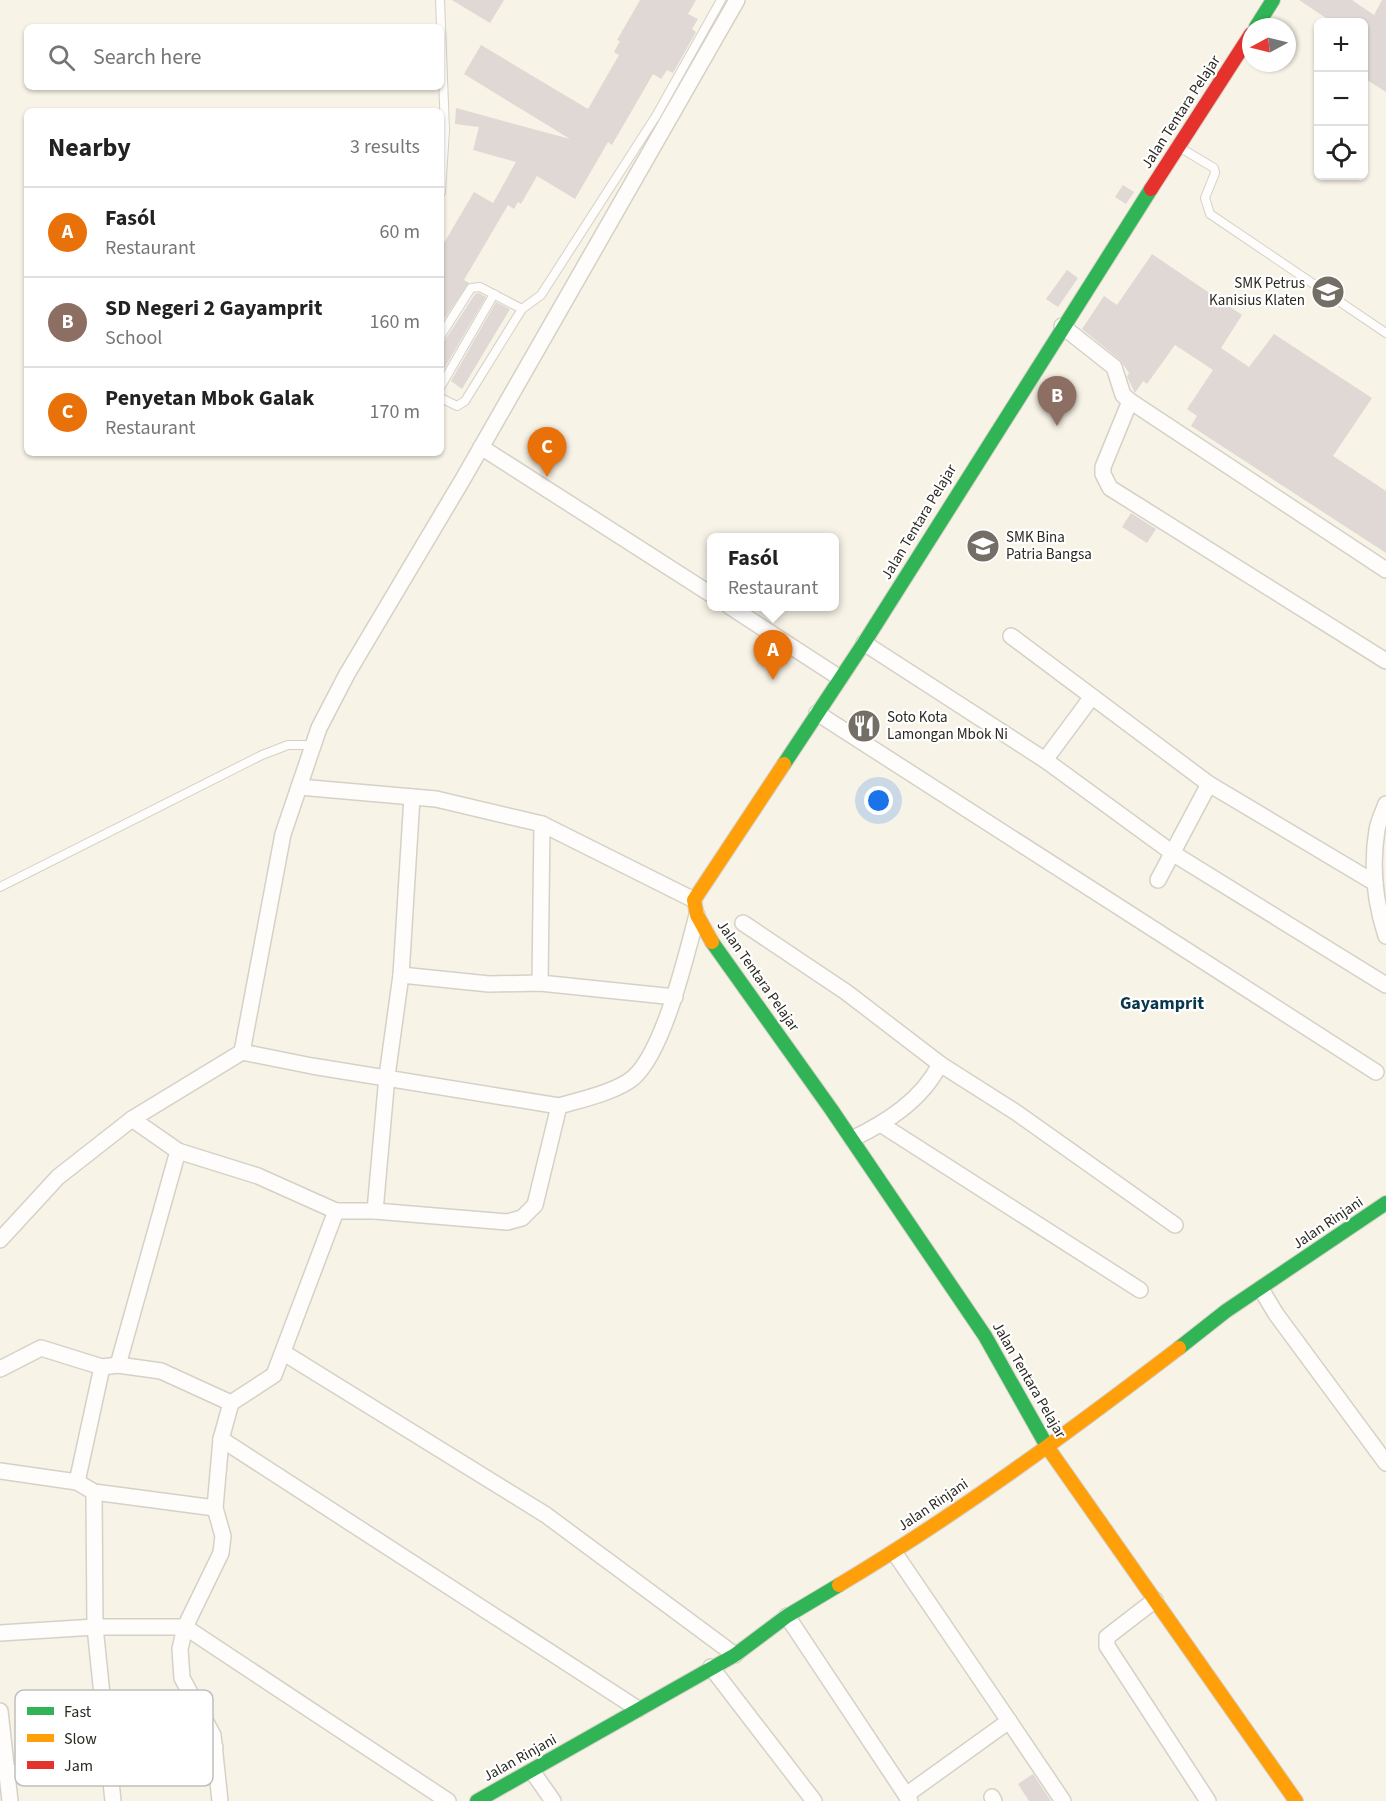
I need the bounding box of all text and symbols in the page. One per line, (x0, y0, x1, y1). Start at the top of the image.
north arrow (1242, 18, 1296, 72)
map controls (1314, 18, 1368, 180)
button: + (1314, 18, 1368, 72)
search box (24, 24, 444, 90)
icon: search (45, 41, 78, 74)
text: Search here (93, 41, 201, 73)
street label: Jalan Tentara Pelajar (1136, 51, 1226, 173)
button: − (1314, 72, 1368, 126)
button: locate (1314, 126, 1368, 180)
text: Nearby (48, 129, 131, 166)
text: 3 results (350, 133, 420, 161)
text: Fasól (105, 202, 156, 234)
text: A (62, 218, 73, 246)
text: 60 m (380, 218, 420, 246)
text: Restaurant (105, 234, 196, 262)
place label: SMK Petrus Kanisius Klaten (1209, 273, 1305, 311)
school or university icon: SMK Petrus Kanisius Klaten (1310, 274, 1346, 310)
text: SD Negeri 2 Gayamprit (105, 292, 322, 324)
text: B (61, 308, 74, 336)
text: 160 m (370, 308, 420, 336)
text: School (105, 324, 162, 352)
pin: B (1038, 376, 1076, 426)
text: Penyetan Mbok Galak (105, 382, 314, 414)
text: C (62, 398, 73, 426)
text: 170 m (370, 398, 420, 426)
text: Restaurant (105, 414, 196, 442)
pin: C (528, 428, 566, 477)
street label: Jalan Tentara Pelajar (876, 460, 962, 584)
place label: SMK Bina Patria Bangsa (1006, 527, 1092, 565)
school or university icon: SMK Bina Patria Bangsa (965, 528, 1001, 564)
popup (707, 533, 839, 611)
text: Fasól (728, 542, 778, 574)
text: Restaurant (728, 574, 818, 602)
pin: A (754, 630, 792, 680)
place label: Soto Kota Lamongan Mbok Ni (887, 707, 1008, 745)
restaurant icon: Soto Kota Lamongan Mbok Ni (846, 708, 882, 744)
your location (864, 786, 893, 815)
street label: Jalan Tentara Pelajar (712, 916, 805, 1036)
district label: Gayamprit (1120, 991, 1204, 1016)
street label: Jalan Rinjani (1289, 1192, 1367, 1254)
street label: Jalan Tentara Pelajar (987, 1318, 1071, 1443)
street label: Jalan Rinjani (894, 1474, 972, 1536)
legend (15, 1690, 213, 1786)
text: Fast (64, 1701, 92, 1723)
text: Slow (64, 1728, 97, 1750)
street label: Jalan Rinjani (480, 1729, 560, 1787)
text: Jam (64, 1755, 93, 1777)

